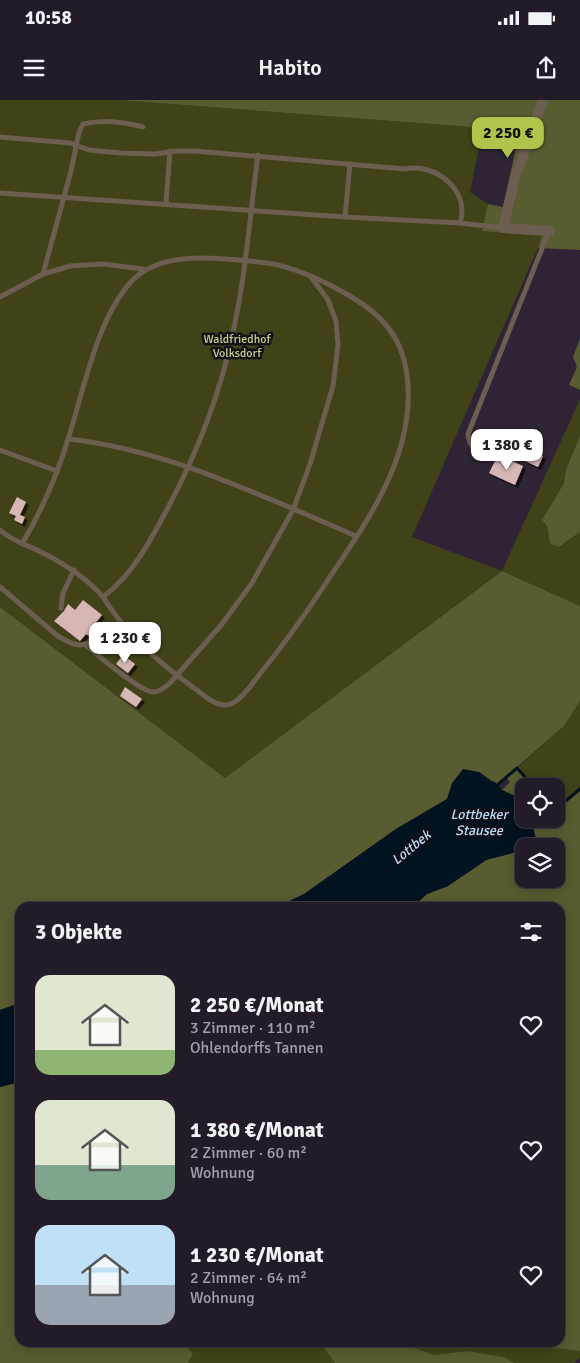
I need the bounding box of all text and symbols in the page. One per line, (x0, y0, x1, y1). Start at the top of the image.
text: 10:58 (25, 6, 72, 30)
icon: menu (20, 54, 48, 82)
text: Habito (258, 54, 322, 81)
icon: share (532, 54, 560, 82)
pin: 2 250 € (462, 117, 554, 159)
text: 2 250 € (483, 123, 533, 143)
park label: Waldfriedhof Volksdorf (204, 332, 271, 361)
pin: 1 380 € (461, 428, 553, 471)
text: 1 380 € (482, 435, 532, 455)
pin: 1 230 € (79, 622, 171, 664)
text: 1 230 € (100, 628, 150, 648)
map controls (515, 778, 565, 888)
button: locate (515, 778, 565, 828)
water label: Lottbeker Stausee (450, 806, 509, 839)
water label: Lottbek (388, 825, 436, 868)
button: layers (515, 838, 565, 888)
icon: filters (517, 918, 545, 946)
text: 3 Objekte (35, 919, 122, 945)
text: 2 250 €/Monat (190, 992, 324, 1018)
icon: home (75, 995, 135, 1055)
icon: heart (517, 1011, 545, 1039)
text: 3 Zimmer · 110 m² (190, 1018, 316, 1038)
text: Ohlendorffs Tannen (190, 1038, 323, 1058)
text: 1 380 €/Monat (190, 1117, 324, 1143)
icon: home (75, 1120, 135, 1180)
icon: heart (517, 1136, 545, 1164)
text: 2 Zimmer · 60 m² (190, 1143, 307, 1163)
text: Wohnung (190, 1163, 255, 1183)
text: 1 230 €/Monat (190, 1242, 324, 1268)
icon: home (75, 1245, 135, 1305)
icon: heart (517, 1261, 545, 1289)
text: 2 Zimmer · 64 m² (190, 1268, 307, 1288)
text: Wohnung (190, 1288, 255, 1308)

